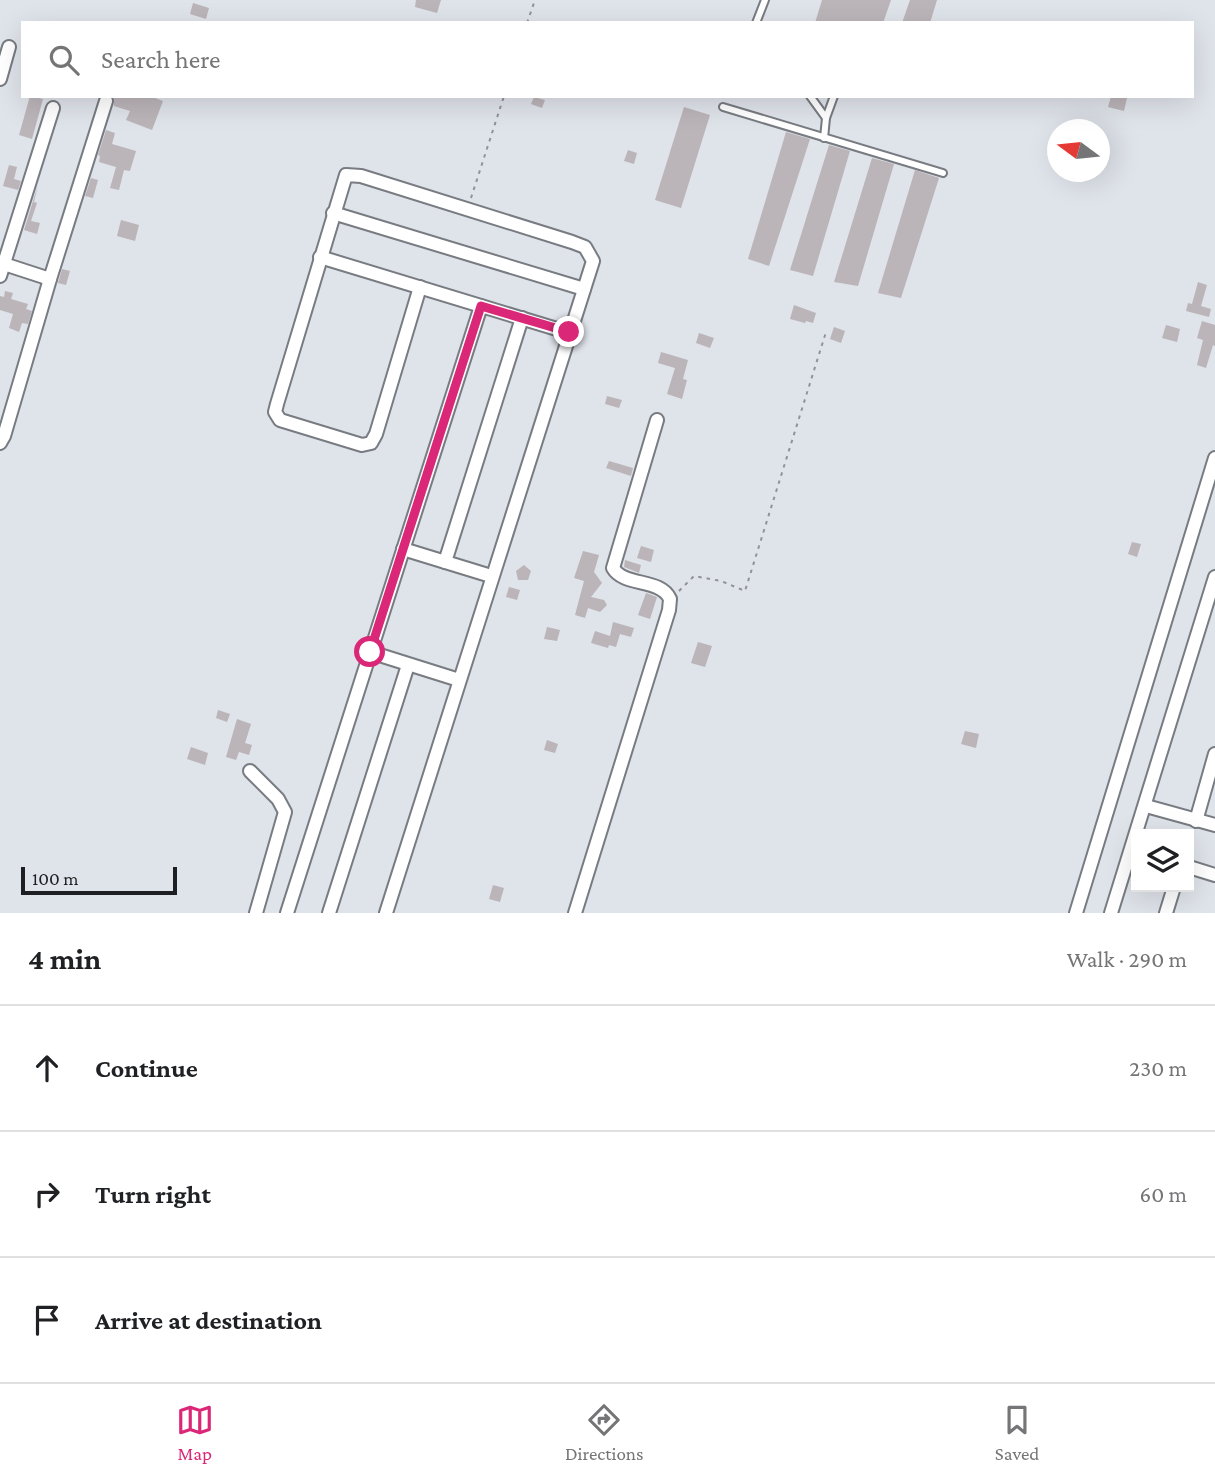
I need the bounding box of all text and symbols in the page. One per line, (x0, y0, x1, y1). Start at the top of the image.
search box (21, 21, 1194, 98)
icon: search (45, 41, 83, 79)
text: Search here (101, 45, 220, 74)
north arrow (1047, 119, 1110, 182)
route end (553, 316, 584, 347)
route start (354, 636, 385, 667)
map controls (1131, 829, 1194, 892)
button: layers (1131, 829, 1194, 892)
scale bar (21, 864, 177, 896)
text: 100 m (32, 868, 79, 889)
text: 4 min (28, 942, 101, 975)
text: Walk · 290 m (1067, 946, 1187, 972)
icon: ahead (28, 1049, 66, 1087)
text: Continue (95, 1054, 198, 1083)
text: 230 m (1129, 1055, 1187, 1081)
icon: right (28, 1175, 66, 1213)
text: Turn right (95, 1180, 211, 1209)
text: 60 m (1140, 1181, 1187, 1207)
icon: arrive (28, 1301, 66, 1339)
text: Arrive at destination (95, 1306, 322, 1335)
tab: Map (176, 1401, 214, 1464)
tab: Directions (565, 1401, 644, 1464)
tab: Saved (995, 1401, 1039, 1464)

